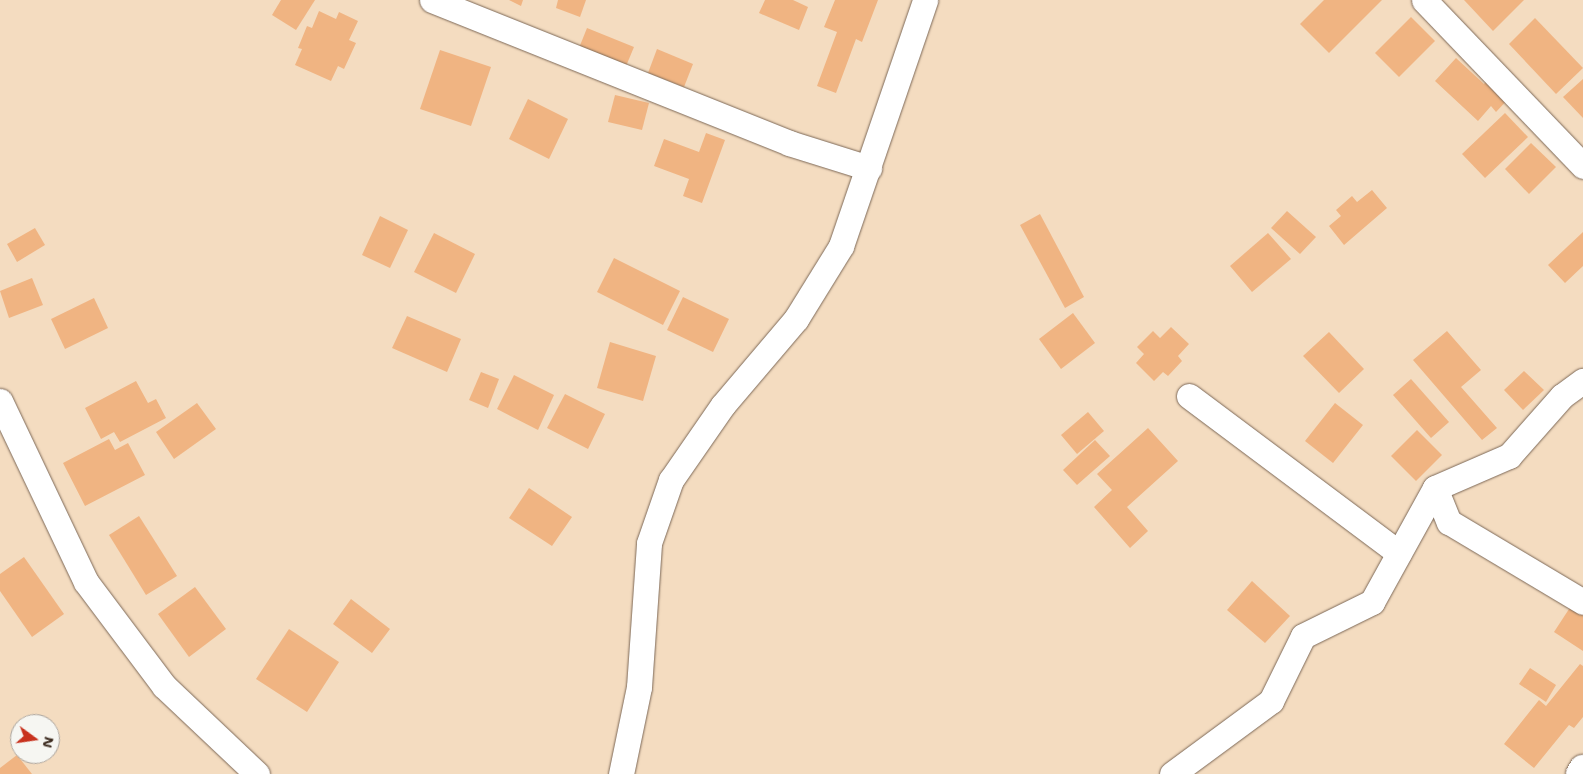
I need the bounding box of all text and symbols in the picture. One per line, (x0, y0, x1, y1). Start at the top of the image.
north arrow (10, 714, 60, 764)
text: N (39, 735, 59, 750)

